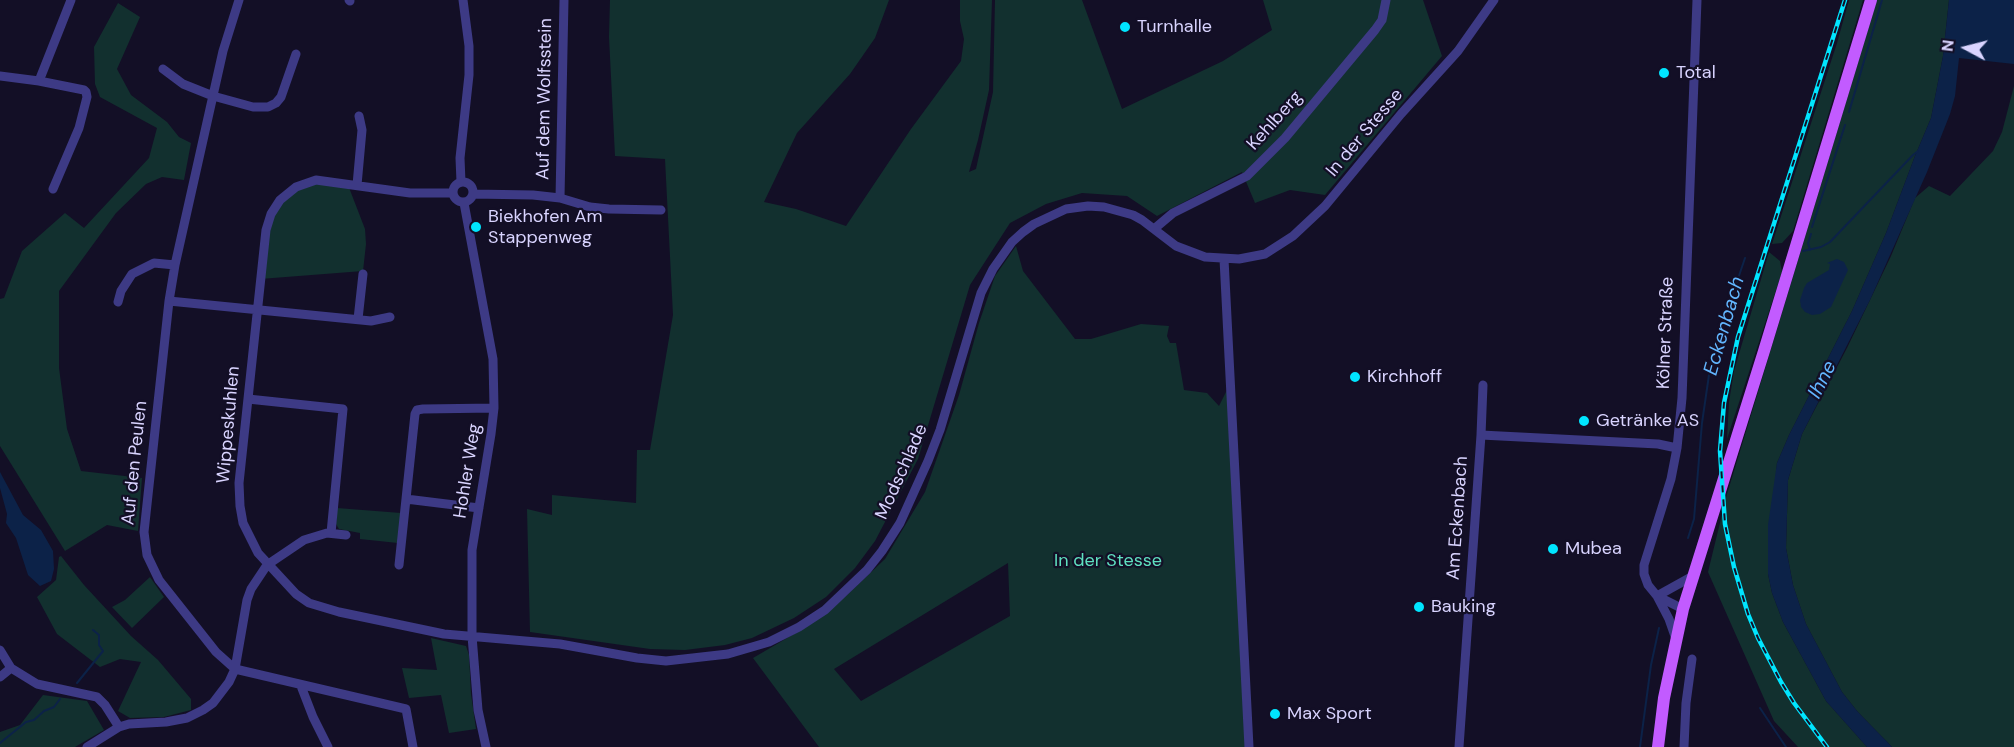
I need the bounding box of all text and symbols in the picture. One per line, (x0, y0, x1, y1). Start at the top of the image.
place label: Turnhalle (1137, 16, 1212, 38)
street label: Auf dem Wolfsstein (533, 18, 557, 180)
north arrow (1936, 18, 1996, 78)
marker: Turnhalle (1118, 20, 1132, 34)
text: N (1937, 39, 1959, 53)
place label: Total (1676, 62, 1716, 84)
marker: Total (1657, 66, 1671, 80)
street label: In der Stesse (1322, 85, 1408, 181)
street label: Kehlberg (1243, 87, 1307, 155)
place label: Biekhofen Am Stappenweg (488, 206, 603, 248)
marker: Biekhofen Am Stappenweg (469, 220, 483, 234)
water label: Eckenbach (1699, 274, 1751, 378)
street label: Kölner Straße (1653, 276, 1679, 390)
water label: Ihne (1803, 357, 1843, 403)
street label: Wippeskuhlen (213, 365, 245, 485)
place label: Kirchhoff (1367, 366, 1442, 388)
marker: Kirchhoff (1348, 370, 1362, 384)
street label: Auf den Peulen (118, 400, 152, 526)
place label: Getränke AS (1596, 410, 1699, 432)
marker: Getränke AS (1577, 414, 1591, 428)
street label: Modschlade (871, 421, 933, 523)
street label: Hohler Weg (450, 422, 486, 520)
street label: Am Eckenbach (1443, 455, 1473, 581)
place label: Mubea (1565, 538, 1622, 560)
marker: Mubea (1546, 542, 1560, 556)
park label: In der Stesse (1054, 550, 1162, 572)
place label: Bauking (1431, 596, 1496, 618)
marker: Bauking (1412, 600, 1426, 614)
place label: Max Sport (1287, 703, 1372, 725)
marker: Max Sport (1268, 707, 1282, 721)

